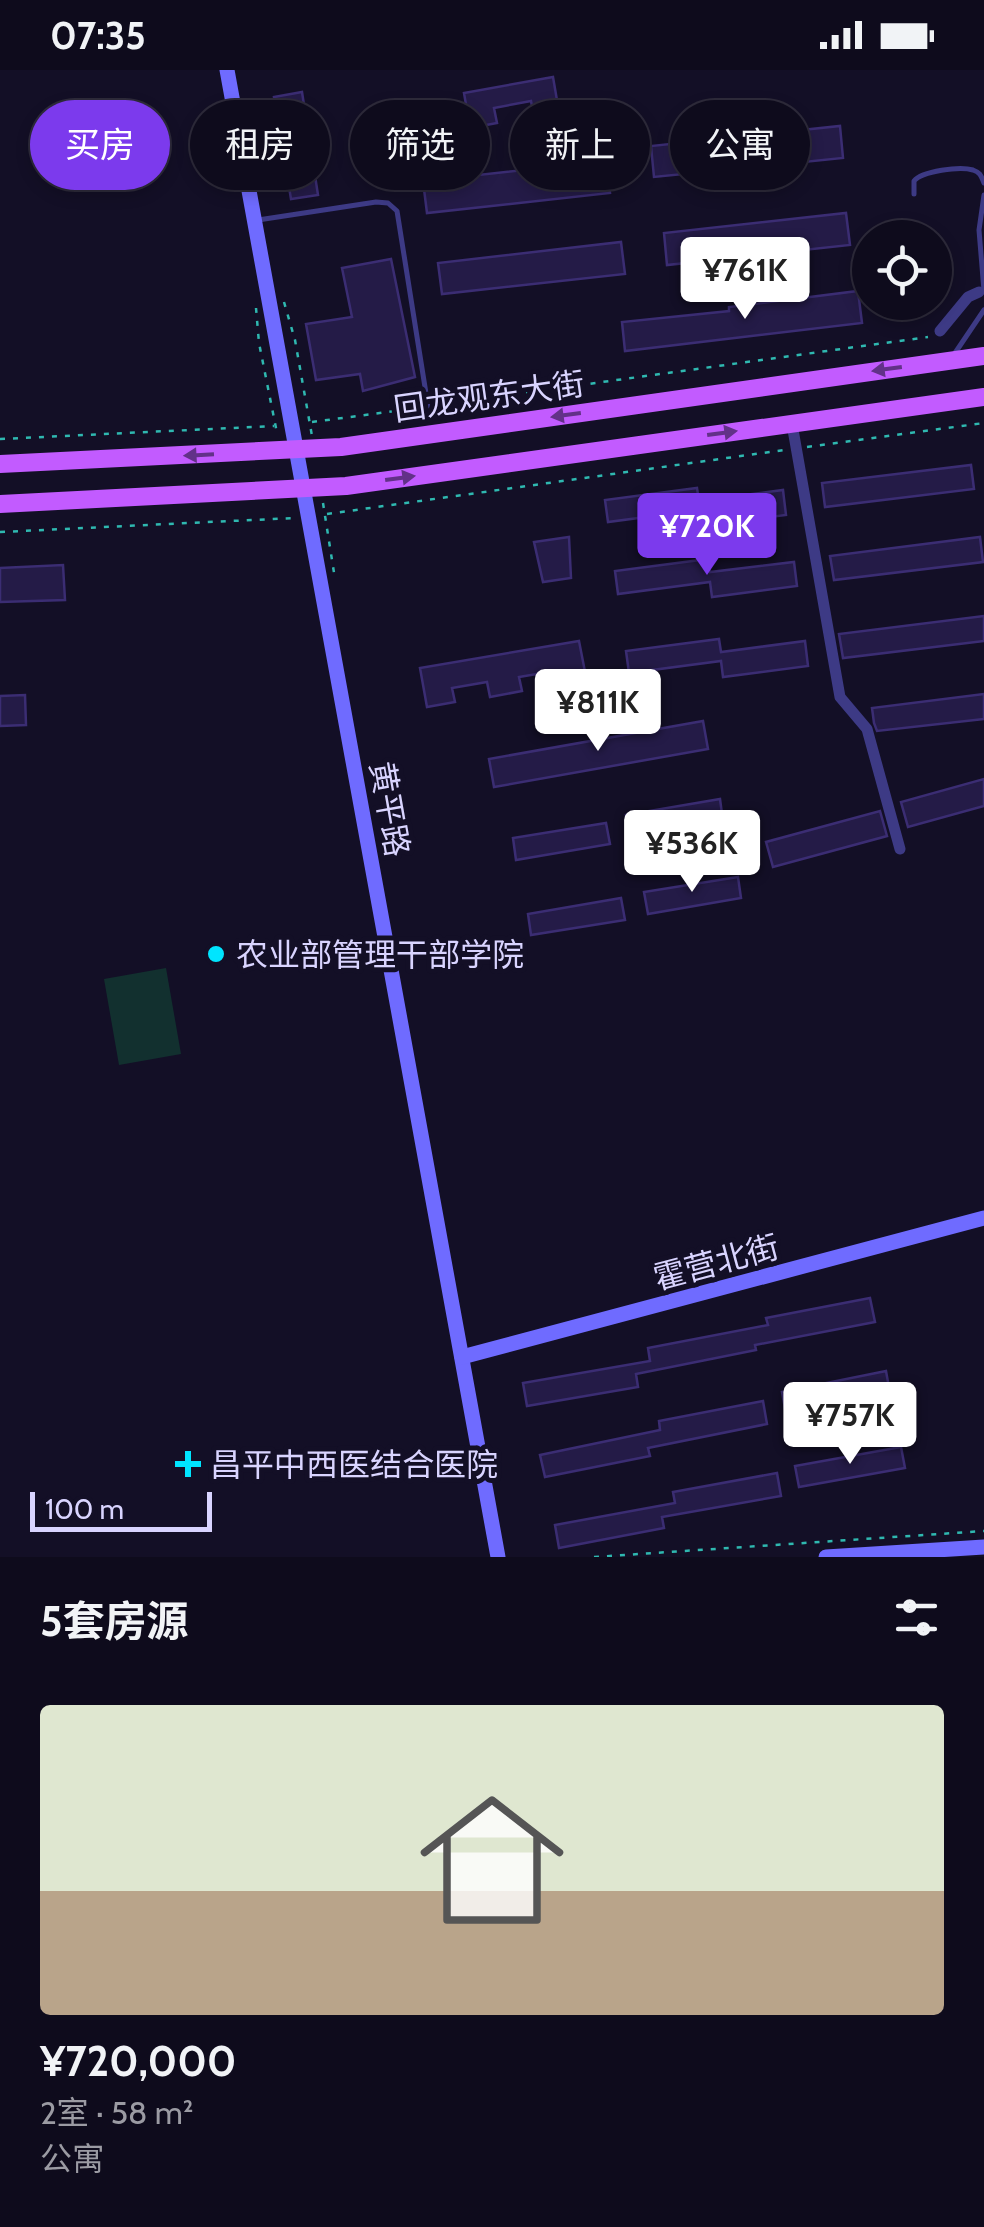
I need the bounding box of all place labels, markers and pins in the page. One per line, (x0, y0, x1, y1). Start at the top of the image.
pin: ¥761K (675, 237, 815, 322)
pin: ¥720K (637, 493, 777, 578)
pin: ¥811K (528, 669, 668, 754)
pin: ¥536K (622, 810, 762, 895)
place label: 农业部管理干部学院 (236, 935, 524, 974)
marker: 农业部管理干部学院 (205, 943, 227, 965)
pin: ¥757K (780, 1382, 920, 1467)
place label: 昌平中西医结合医院 (210, 1445, 498, 1484)
marker: 昌平中西医结合医院 (175, 1451, 201, 1477)

